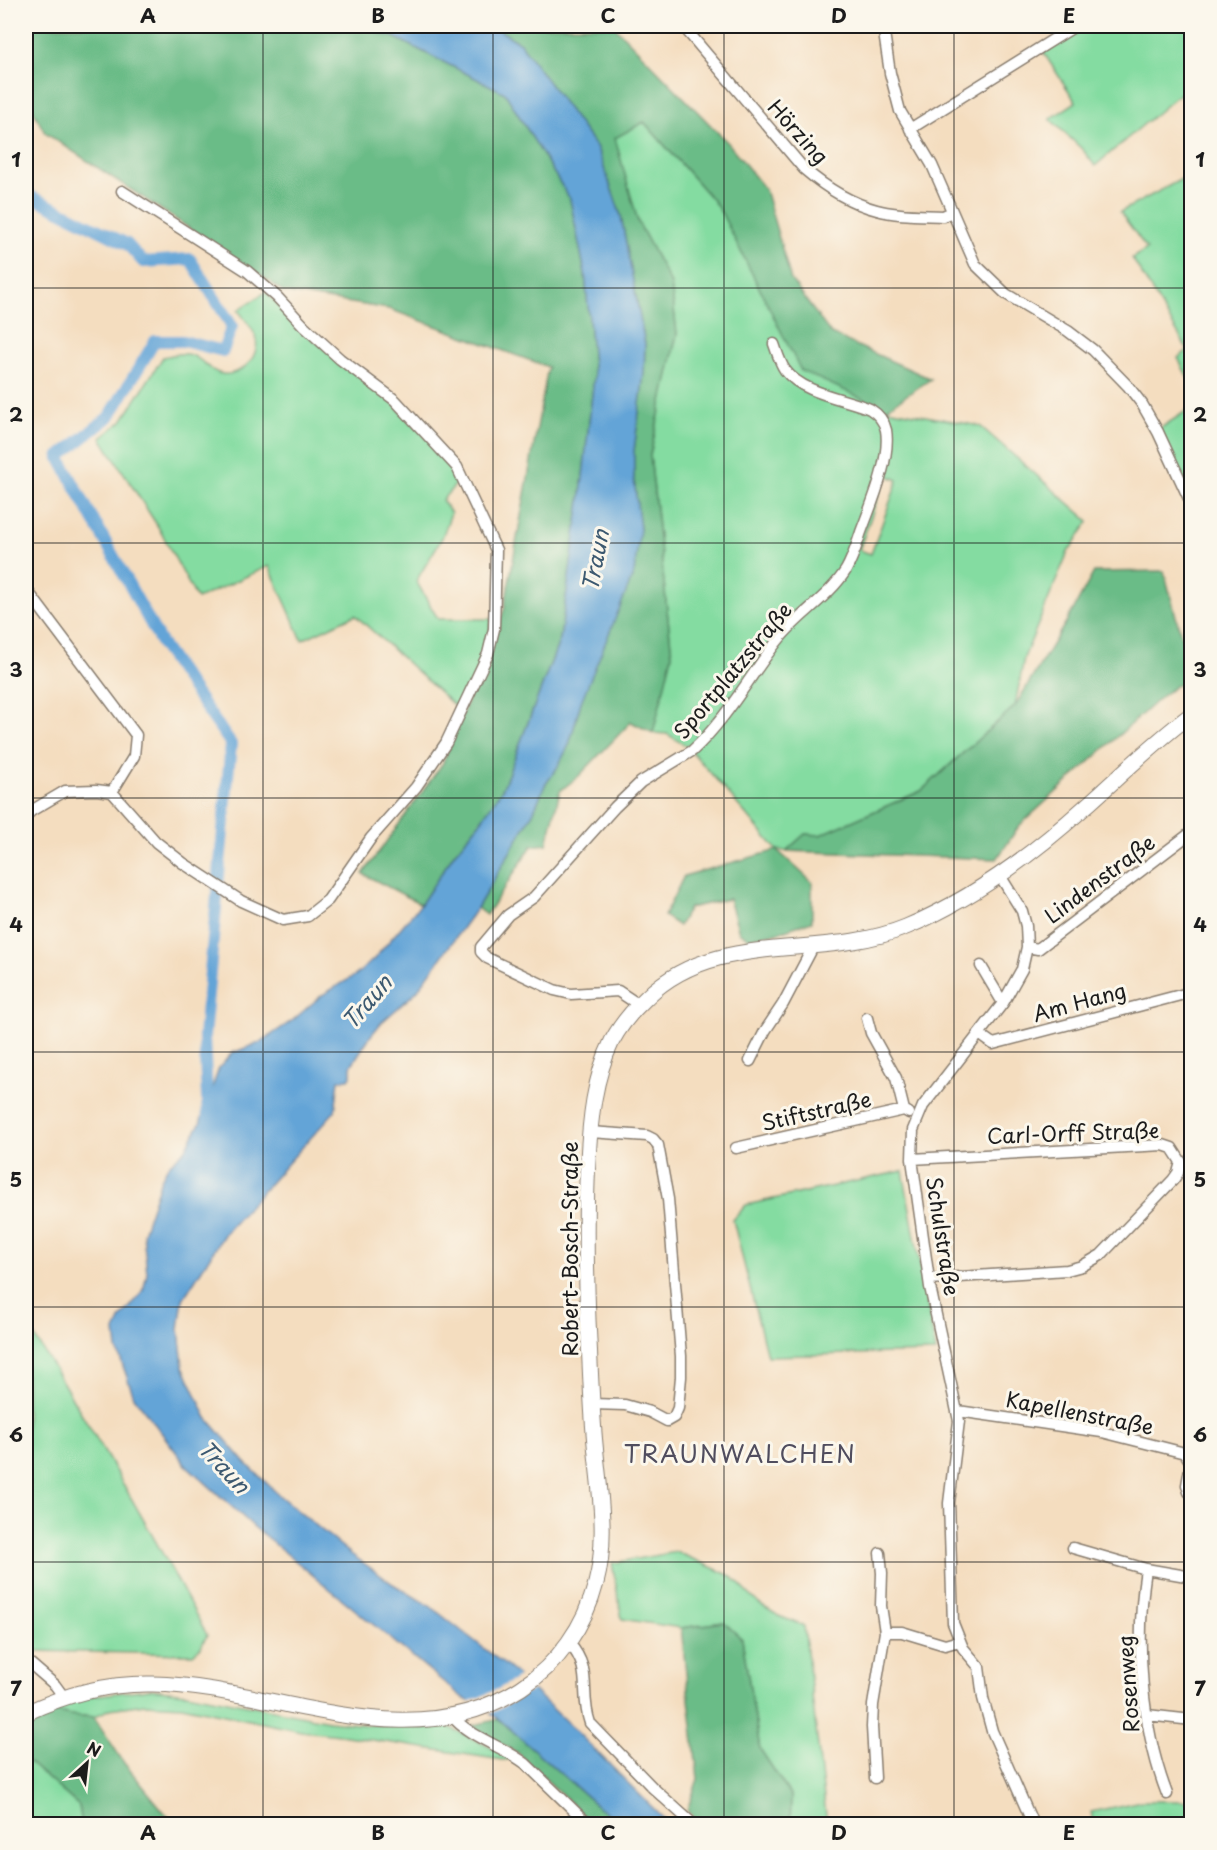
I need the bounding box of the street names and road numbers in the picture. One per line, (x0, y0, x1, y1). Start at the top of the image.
street label: Hörzing (761, 91, 837, 171)
street label: Sportplatzstraße (665, 595, 799, 745)
street label: Lindenstraße (1037, 826, 1161, 930)
street label: Am Hang (1029, 973, 1129, 1029)
street label: Stiftstraße (758, 1082, 874, 1138)
street label: Carl-Orff Straße (986, 1113, 1160, 1151)
street label: Robert-Bosch-Straße (553, 1141, 585, 1357)
street label: Schulstraße (919, 1174, 969, 1298)
street label: Kapellenstraße (1004, 1382, 1156, 1442)
street label: Rosenweg (1108, 1634, 1146, 1734)

